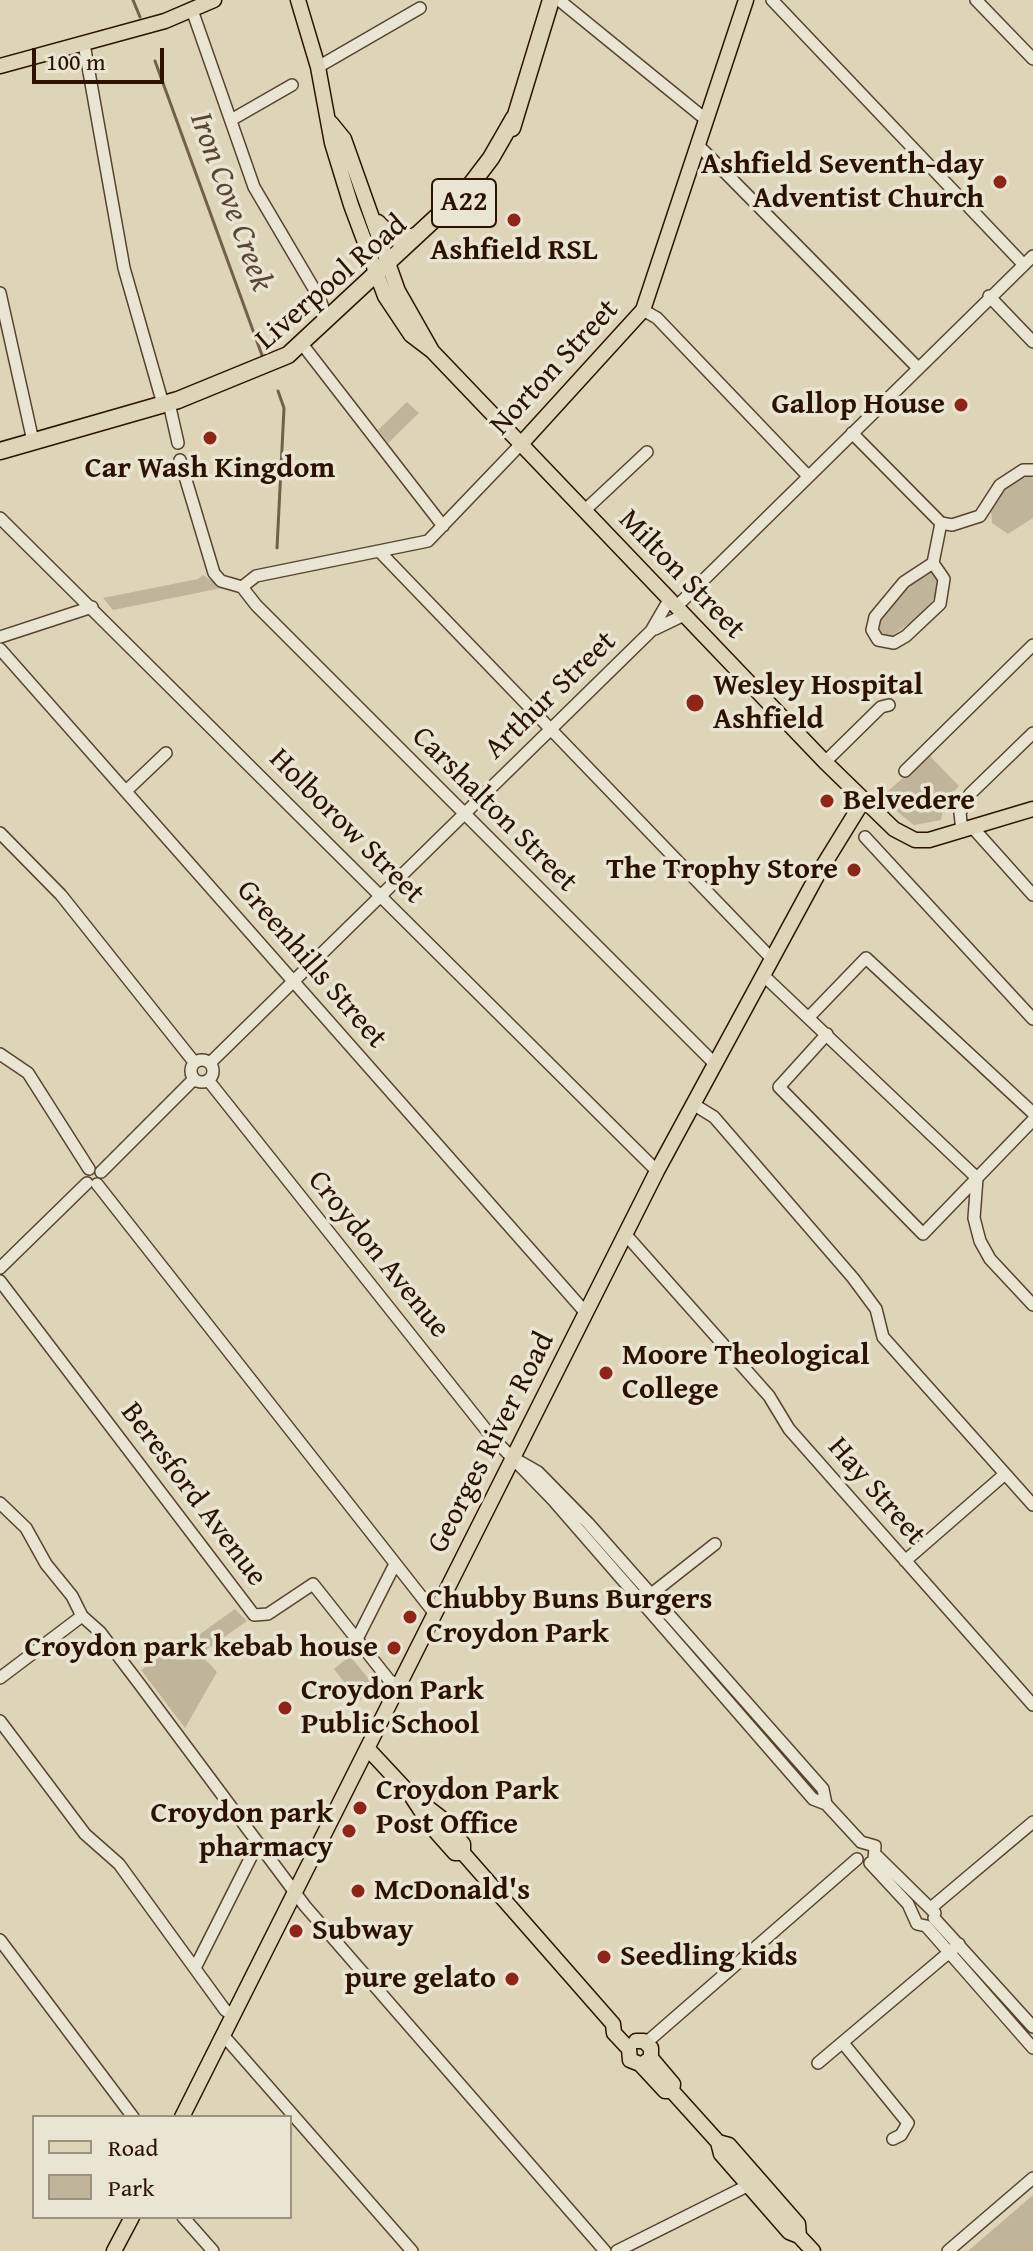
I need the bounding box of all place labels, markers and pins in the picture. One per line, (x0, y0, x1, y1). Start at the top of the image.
place label: Ashfield Seventh-day Adventist Church (701, 147, 984, 218)
marker: Ashfield Seventh-day Adventist Church (991, 173, 1009, 191)
marker: Ashfield RSL (505, 211, 523, 229)
place label: Ashfield RSL (430, 233, 598, 269)
place label: Gallop House (772, 387, 945, 423)
marker: Gallop House (952, 396, 970, 414)
marker: Car Wash Kingdom (201, 429, 219, 447)
place label: Car Wash Kingdom (85, 451, 335, 487)
place label: Wesley Hospital Ashfield (713, 668, 923, 738)
marker: Wesley Hospital Ashfield (684, 692, 706, 714)
place label: Belvedere (843, 783, 975, 819)
marker: Belvedere (818, 792, 836, 810)
place label: The Trophy Store (606, 852, 838, 888)
marker: The Trophy Store (845, 861, 863, 879)
place label: Moore Theological College (622, 1338, 869, 1408)
marker: Moore Theological College (597, 1364, 615, 1382)
place label: Chubby Buns Burgers Croydon Park (426, 1582, 712, 1652)
marker: Chubby Buns Burgers Croydon Park (401, 1608, 419, 1626)
place label: Croydon park kebab house (24, 1630, 378, 1666)
marker: Croydon park kebab house (385, 1639, 403, 1657)
place label: Croydon Park Public School (301, 1673, 484, 1744)
marker: Croydon Park Public School (276, 1699, 294, 1717)
place label: Croydon Park Post Office (376, 1773, 559, 1844)
place label: Croydon park pharmacy (151, 1796, 333, 1866)
marker: Croydon Park Post Office (351, 1799, 369, 1817)
marker: Croydon park pharmacy (340, 1822, 358, 1840)
place label: McDonald's (374, 1873, 530, 1909)
marker: McDonald's (349, 1882, 367, 1900)
place label: Subway (312, 1913, 413, 1949)
marker: Subway (287, 1922, 305, 1940)
place label: Seedling kids (620, 1939, 798, 1975)
marker: Seedling kids (595, 1948, 613, 1966)
place label: pure gelato (345, 1961, 496, 1997)
marker: pure gelato (503, 1970, 521, 1988)

